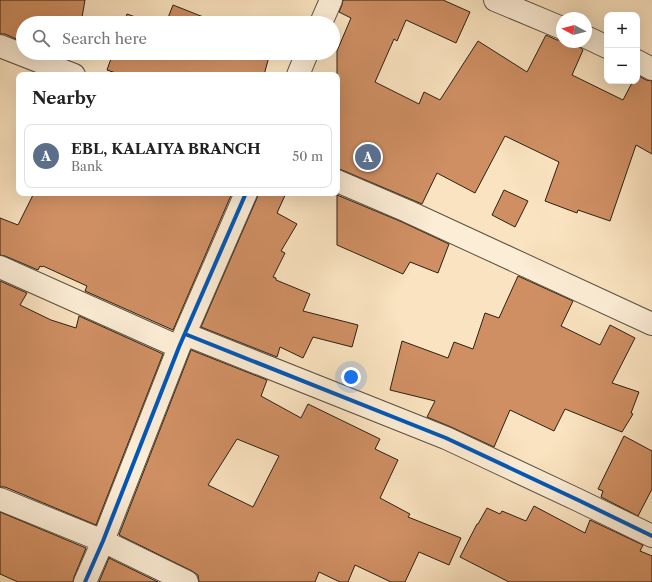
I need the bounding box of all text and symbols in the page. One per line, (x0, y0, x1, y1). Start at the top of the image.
north arrow (556, 12, 592, 48)
map controls (604, 12, 640, 84)
button: + (604, 12, 640, 48)
search box (16, 16, 340, 60)
icon: search (30, 27, 52, 49)
text: Search here (62, 29, 147, 48)
button: − (604, 48, 640, 84)
text: Nearby (32, 88, 96, 108)
text: EBL, KALAIYA BRANCH (71, 139, 261, 158)
pin: A (355, 142, 381, 172)
text: A (41, 148, 51, 164)
text: 50 m (292, 148, 323, 164)
text: Bank (71, 158, 103, 174)
your location (341, 367, 361, 387)

